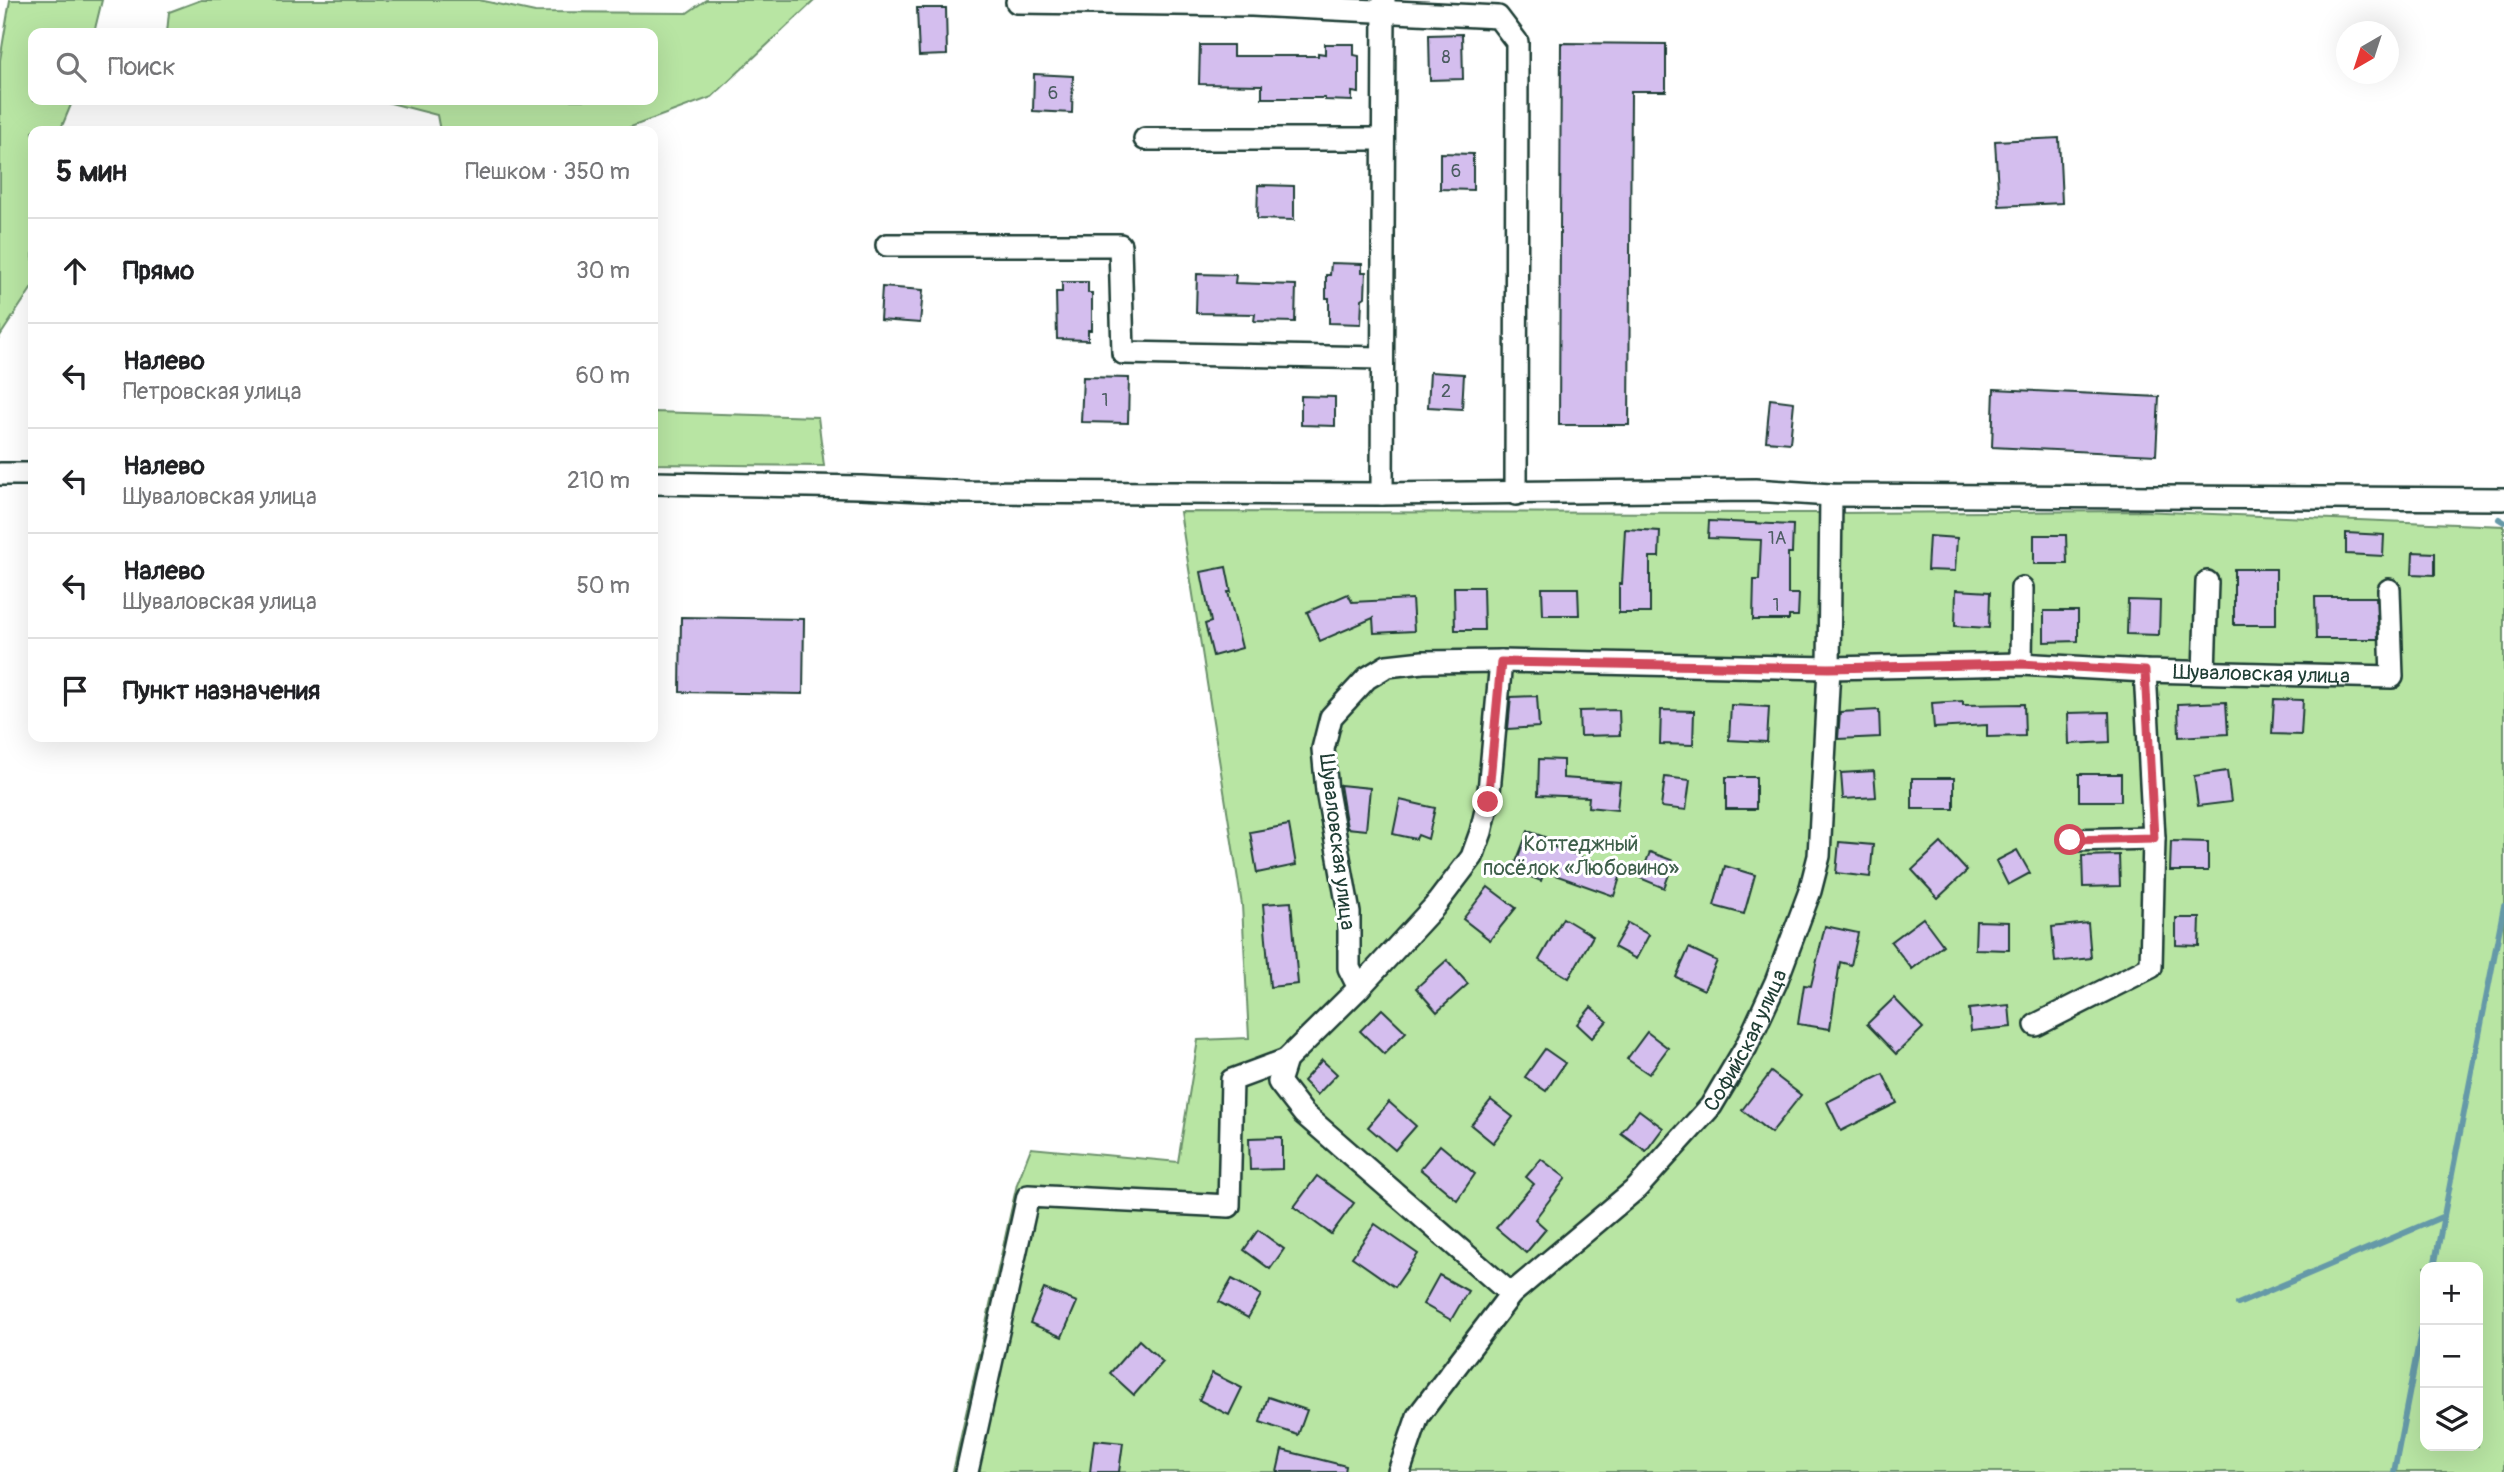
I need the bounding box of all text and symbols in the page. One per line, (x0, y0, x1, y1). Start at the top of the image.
north arrow (2336, 21, 2399, 84)
search box (28, 28, 658, 105)
house number: 8 (1441, 46, 1451, 69)
icon: search (52, 48, 90, 86)
text: Поиск (108, 51, 176, 83)
house number: 6 (1048, 82, 1058, 105)
text: 5 мин (56, 153, 127, 190)
text: Пешком · 350 m (465, 157, 630, 186)
house number: 6 (1451, 160, 1461, 183)
icon: ahead (56, 252, 94, 290)
text: Прямо (123, 255, 194, 287)
text: 30 m (576, 256, 630, 285)
text: Налево (123, 345, 205, 377)
icon: left (56, 357, 94, 395)
text: 60 m (575, 361, 630, 390)
text: Петровская улица (123, 377, 302, 406)
house number: 2 (1441, 380, 1451, 403)
house number: 1 (1101, 389, 1109, 412)
text: Налево (123, 450, 205, 482)
icon: left (56, 462, 94, 500)
text: 210 m (567, 466, 630, 495)
text: Шуваловская улица (123, 482, 317, 511)
house number: 1А (1768, 527, 1787, 550)
text: Налево (123, 555, 205, 587)
icon: left (56, 567, 94, 605)
text: 50 m (576, 571, 630, 600)
text: Шуваловская улица (123, 587, 317, 616)
house number: 1 (1772, 594, 1780, 617)
street label: Шуваловская улица (2173, 658, 2350, 689)
icon: arrive (56, 672, 94, 710)
text: Пункт назначения (123, 675, 320, 707)
street label: Шуваловская улица (1313, 753, 1361, 931)
route end (1472, 786, 1503, 817)
route start (2054, 824, 2085, 855)
park label: Коттеджный посёлок «Любовино» (1483, 831, 1680, 882)
street label: Софийская улица (1697, 966, 1793, 1116)
map controls (2420, 1262, 2483, 1451)
button: + (2420, 1262, 2483, 1325)
button: − (2420, 1325, 2483, 1388)
button: layers (2420, 1388, 2483, 1451)

